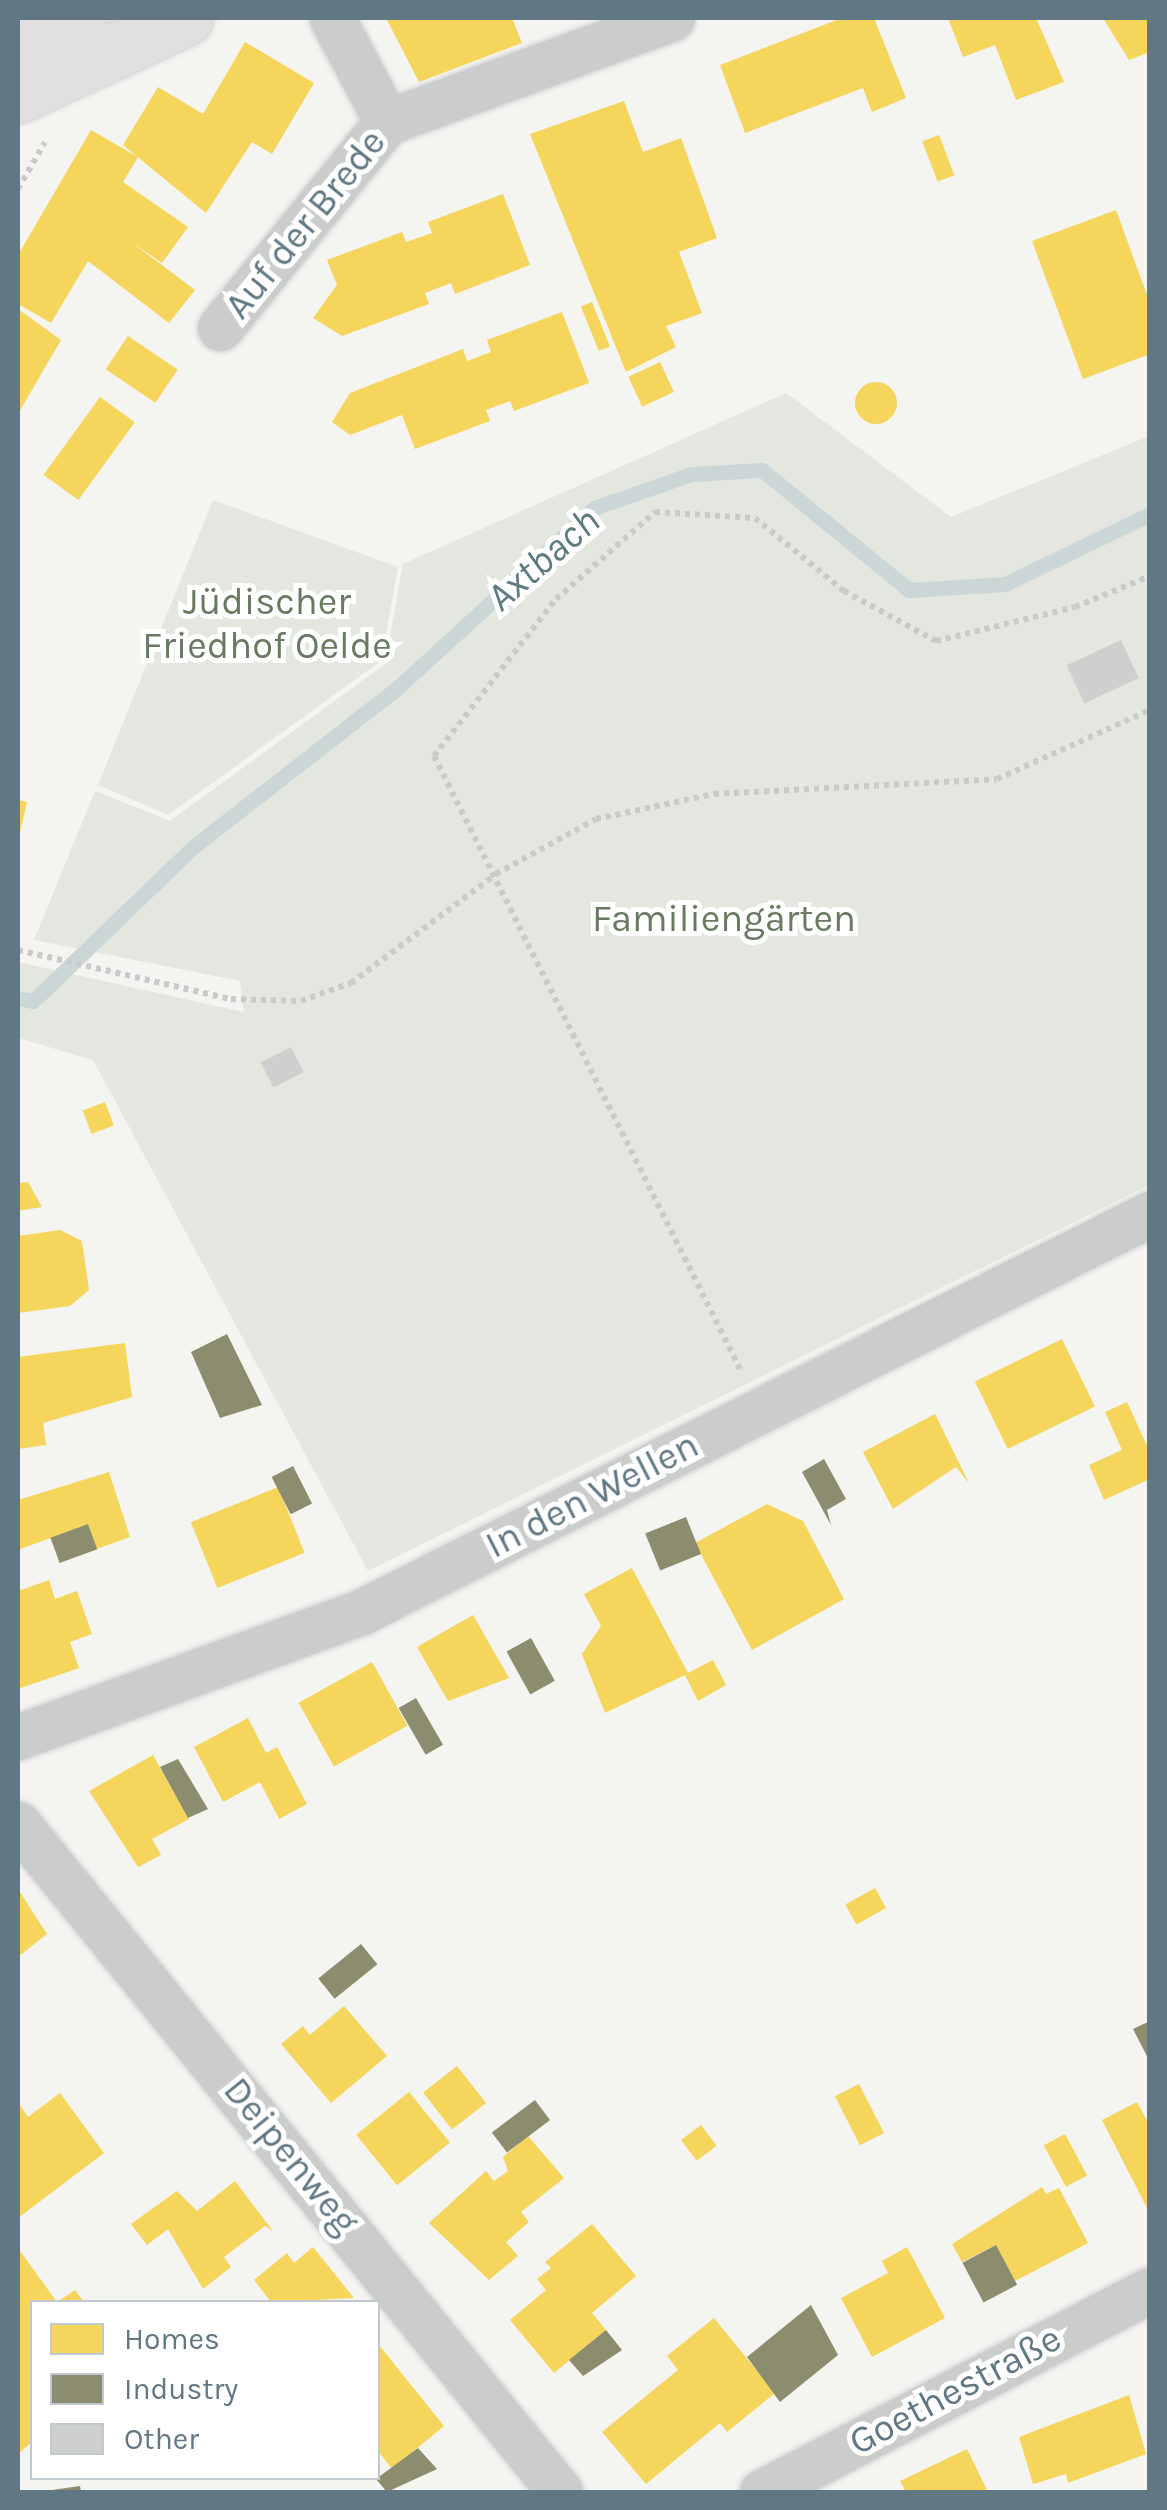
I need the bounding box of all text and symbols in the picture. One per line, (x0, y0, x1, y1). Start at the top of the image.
street label: Auf der Brede (215, 120, 395, 328)
water label: Axtbach (477, 497, 609, 621)
park label: Jüdischer Friedhof Oelde (142, 579, 392, 668)
park label: Familiengärten (592, 896, 856, 942)
street label: In den Wellen (478, 1422, 706, 1568)
street label: Deipenweg (214, 2068, 368, 2244)
legend (30, 2300, 380, 2480)
street label: Goethestraße (841, 2315, 1069, 2465)
text: Homes (124, 2321, 220, 2357)
text: Industry (124, 2371, 238, 2407)
text: Other (124, 2421, 199, 2457)

